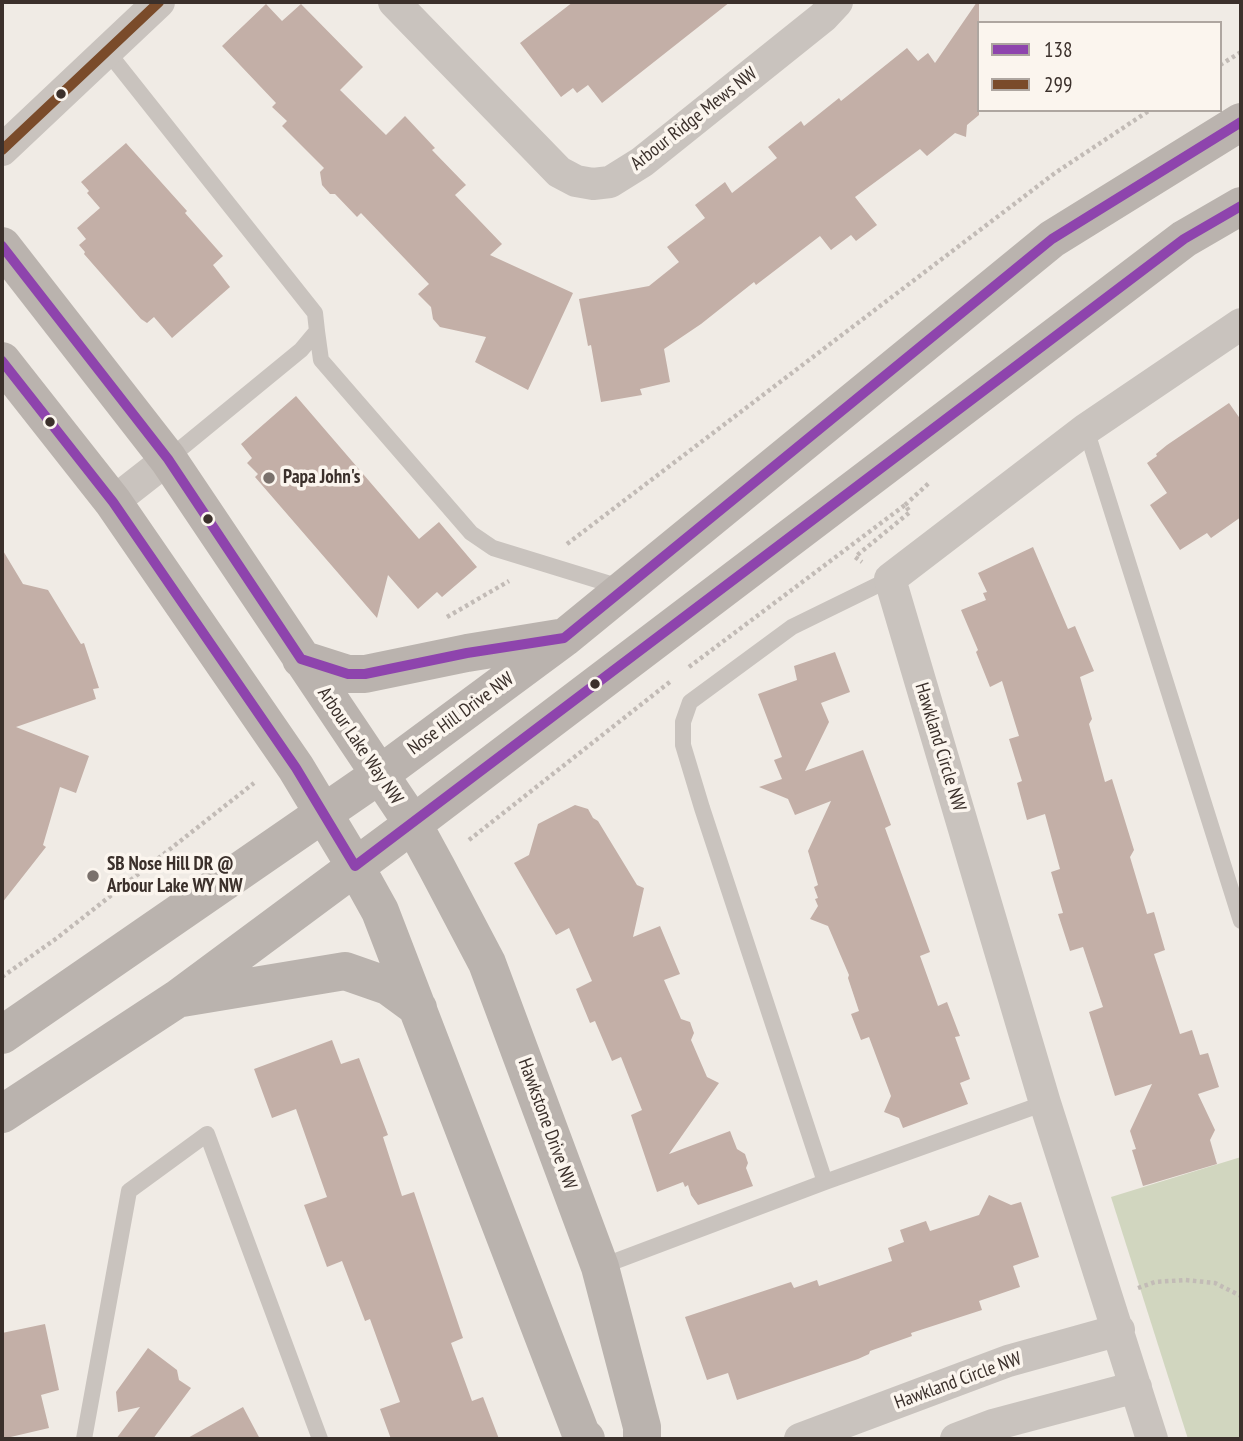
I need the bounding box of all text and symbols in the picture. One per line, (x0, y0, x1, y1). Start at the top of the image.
legend (977, 21, 1222, 112)
text: 138 (1044, 36, 1072, 63)
street label: Arbour Ridge Mews NW (626, 63, 762, 175)
text: 299 (1044, 71, 1072, 98)
unlabelled marker (54, 87, 68, 101)
unlabelled marker (43, 415, 57, 429)
place label: Papa John's (283, 467, 360, 489)
marker: Papa John's (261, 470, 277, 486)
unlabelled marker (201, 512, 215, 526)
street label: Nose Hill Drive NW (404, 668, 518, 760)
unlabelled marker (588, 677, 602, 691)
street label: Hawkland Circle NW (910, 680, 970, 814)
street label: Arbour Lake Way NW (312, 683, 408, 809)
place label: SB Nose Hill DR @ Arbour Lake WY NW (107, 854, 243, 898)
marker: SB Nose Hill DR @ Arbour Lake WY NW (85, 868, 101, 884)
street label: Hawkstone Drive NW (513, 1055, 581, 1193)
street label: Hawkland Circle NW (892, 1348, 1024, 1414)

